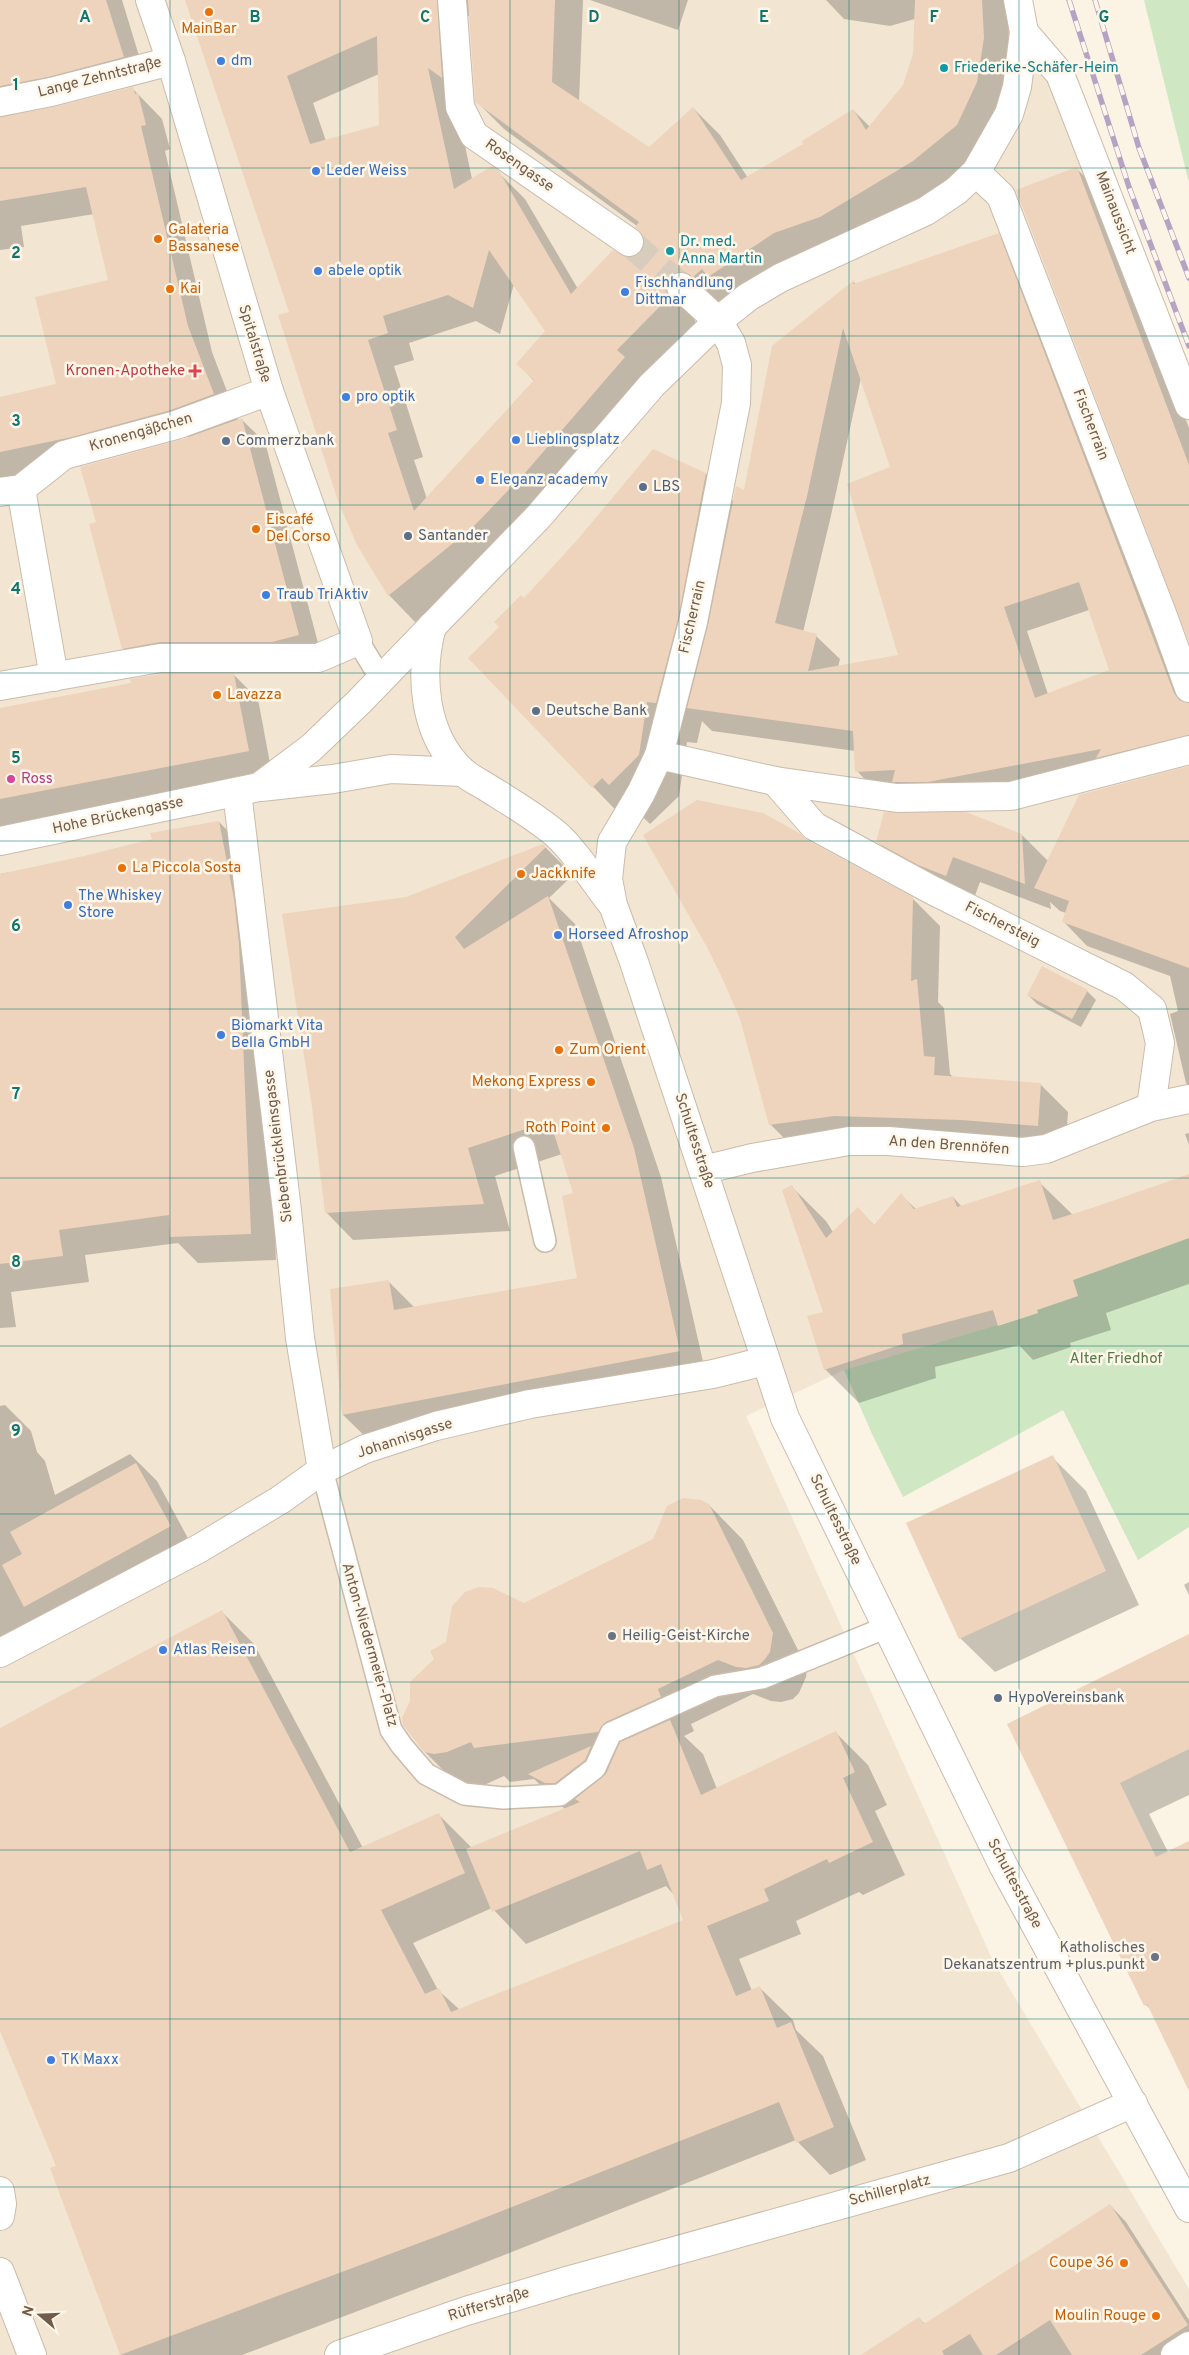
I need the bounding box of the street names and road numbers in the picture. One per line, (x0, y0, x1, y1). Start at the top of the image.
street label: Lange Zehntstraße (36, 53, 164, 103)
street label: Rosengasse (481, 135, 557, 197)
street label: Mainaussicht (1090, 169, 1140, 257)
street label: Spitalstraße (233, 303, 275, 385)
street label: Fischerrain (1068, 387, 1112, 463)
street label: Kronengäßchen (87, 409, 195, 457)
street label: Fischerrain (675, 578, 711, 656)
street label: Hohe Brückengasse (51, 793, 185, 839)
street label: Fischersteig (961, 898, 1043, 952)
street label: Siebenbrückleinsgasse (260, 1068, 298, 1224)
street label: Schultesstraße (670, 1091, 718, 1191)
street label: An den Brennöfen (888, 1132, 1010, 1160)
street label: Johannisgasse (355, 1415, 455, 1463)
street label: Schultesstraße (805, 1471, 865, 1569)
street label: Anton-Niedermeier-Platz (336, 1561, 402, 1729)
street label: Schultesstraße (982, 1836, 1046, 1932)
street label: Schillerplatz (847, 2171, 933, 2211)
street label: Rüfferstraße (446, 2284, 532, 2326)

